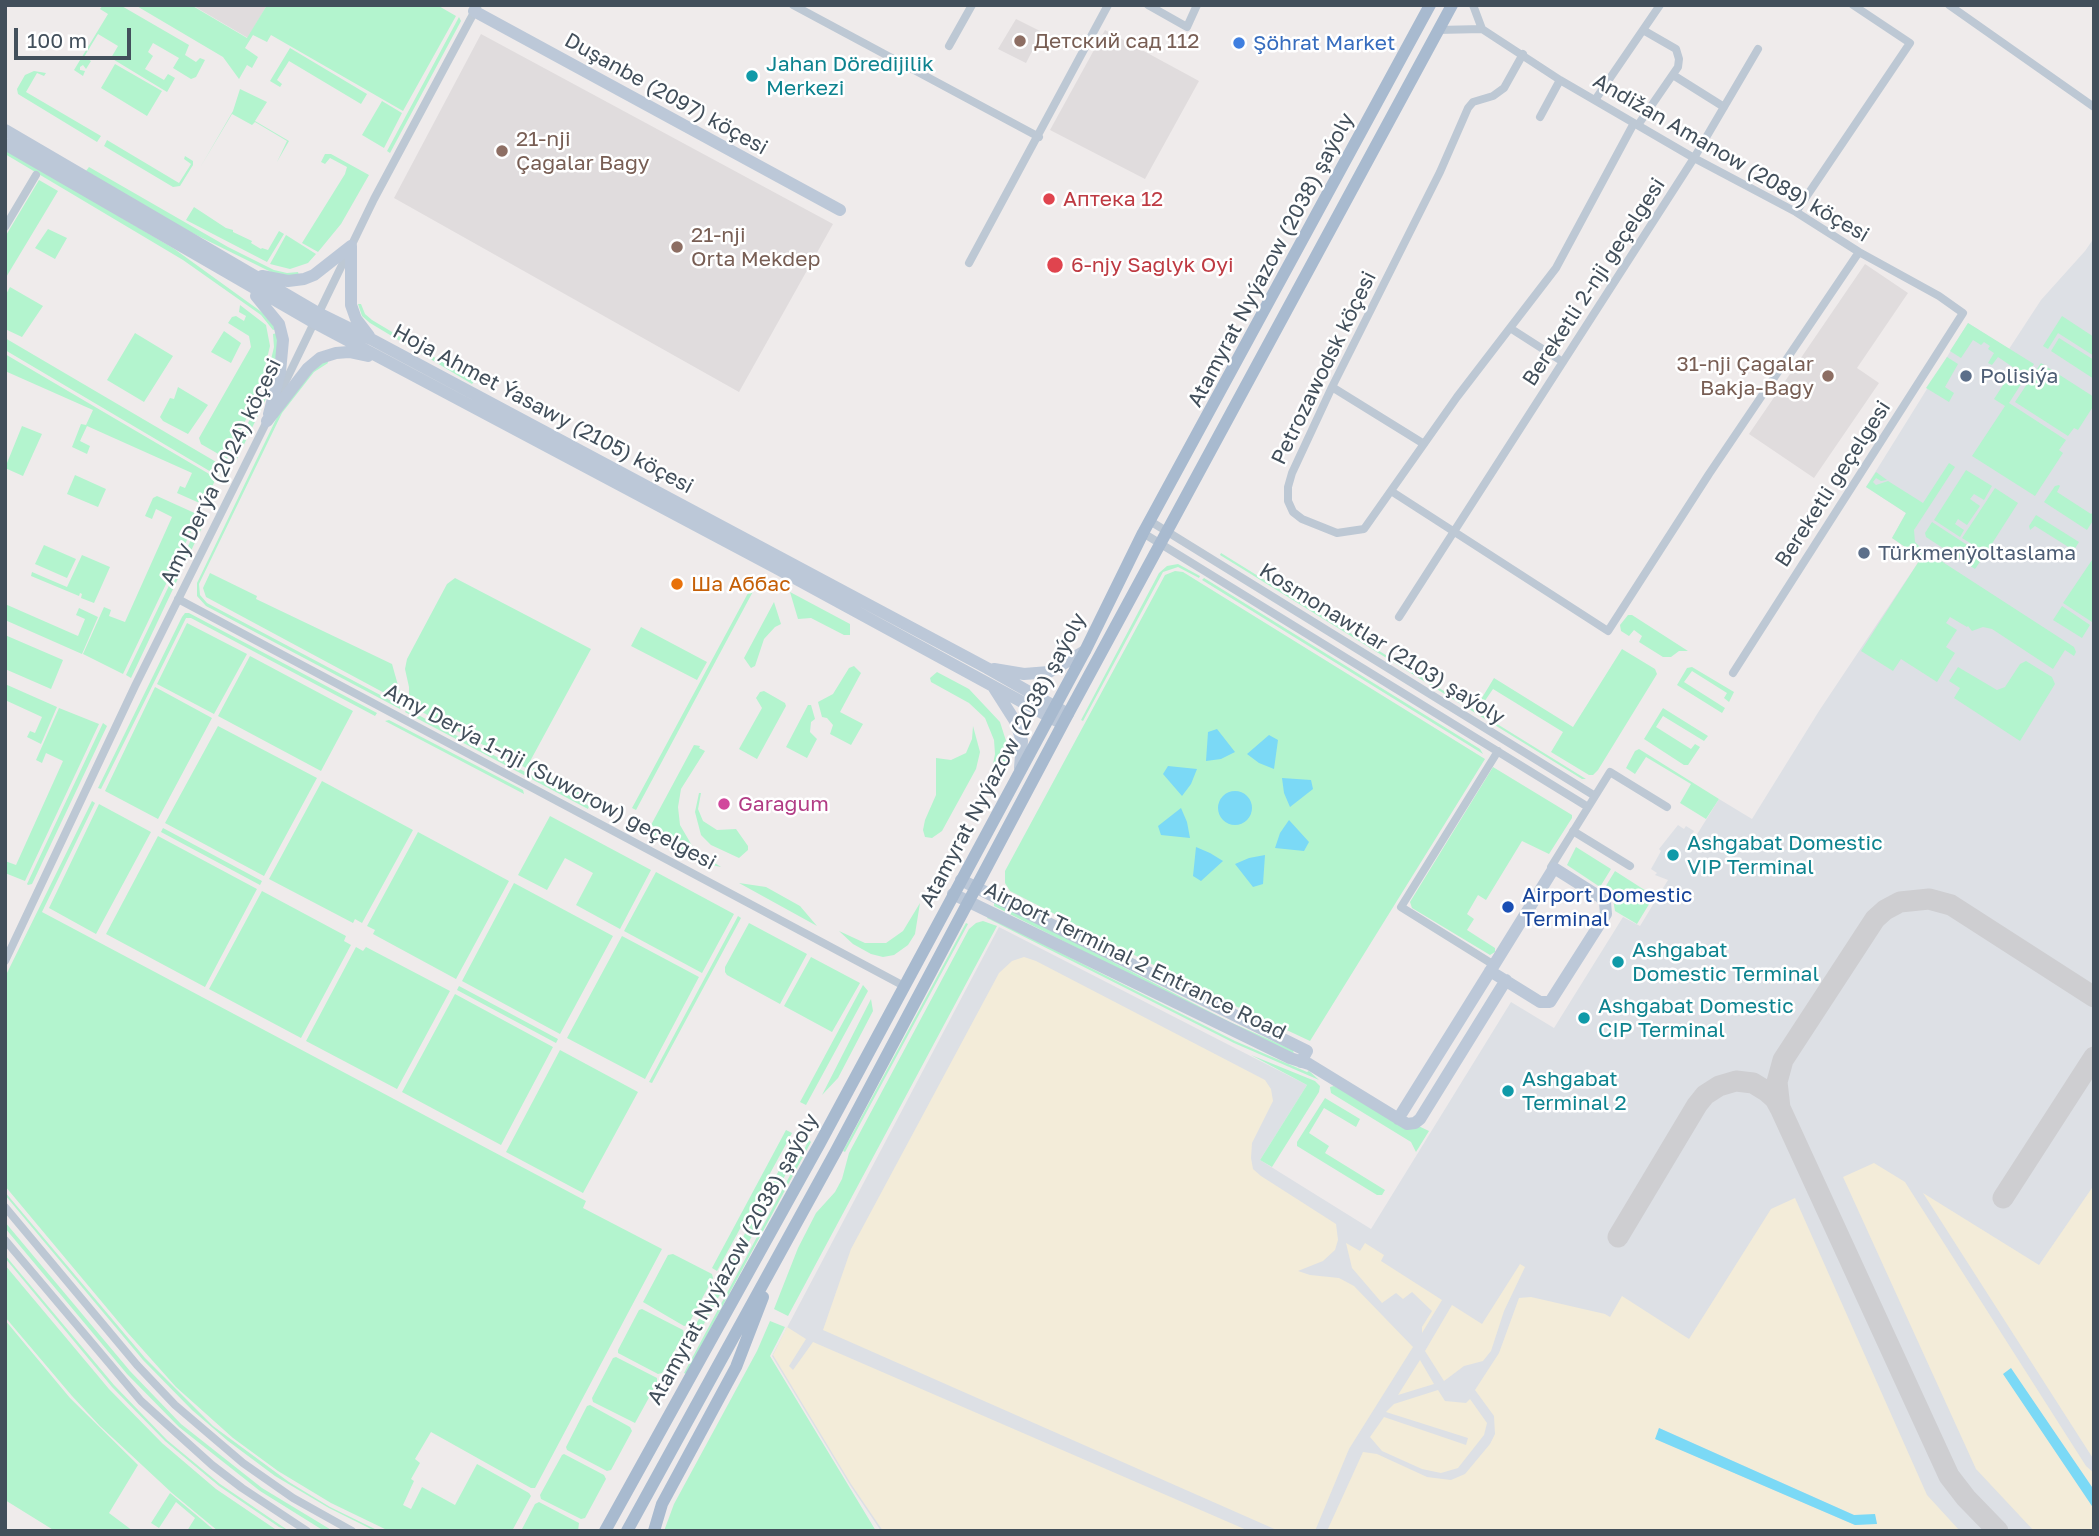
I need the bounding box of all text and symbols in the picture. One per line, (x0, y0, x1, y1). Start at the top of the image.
scale bar (18, 14, 135, 58)
text: 100 m (27, 27, 87, 53)
street label: Duşanbe (2097) köçesi (560, 28, 772, 160)
place label: Детский сад 112 (1034, 28, 1199, 54)
place label: Şöhrat Market (1253, 30, 1395, 56)
marker: Детский сад 112 (1012, 33, 1028, 49)
marker: Şöhrat Market (1231, 35, 1247, 51)
place label: Jahan Döredijilik Merkezi (766, 51, 934, 101)
marker: Jahan Döredijilik Merkezi (744, 68, 760, 84)
street label: Andižan Amanow (2089) köçesi (1588, 68, 1874, 248)
street label: Atamyrat Nyýazow (2038) şaýoly (1183, 109, 1359, 411)
place label: 21-nji Çagalar Bagy (516, 126, 650, 176)
marker: 21-nji Çagalar Bagy (494, 143, 510, 159)
street label: Bereketli 2-nji geçelgesi (1517, 173, 1671, 391)
place label: Аптека 12 (1063, 186, 1163, 212)
marker: Аптека 12 (1041, 191, 1057, 207)
place label: 21-nji Orta Mekdep (691, 222, 820, 272)
marker: 21-nji Orta Mekdep (669, 239, 685, 255)
place label: 6-njy Saglyk Oyi (1071, 252, 1234, 278)
marker: 6-njy Saglyk Oyi (1045, 255, 1065, 275)
street label: Petrozawodsk köçesi (1266, 267, 1382, 469)
street label: Hoja Ahmet Ýasawy (2105) köçesi (388, 319, 698, 499)
place label: 31-nji Çagalar Bakja-Bagy (1676, 351, 1814, 401)
street label: Amy Derýa (2024) köçesi (155, 355, 287, 589)
place label: Polisiýa (1980, 363, 2058, 389)
marker: 31-nji Çagalar Bakja-Bagy (1820, 368, 1836, 384)
marker: Polisiýa (1958, 368, 1974, 384)
street label: Bereketli geçelgesi (1770, 396, 1896, 572)
place label: Türkmenÿoltaslama (1878, 540, 2076, 566)
marker: Türkmenÿoltaslama (1856, 545, 1872, 561)
street label: Kosmonawtlar (2103) şaýoly (1255, 558, 1509, 730)
place label: Ша Аббас (691, 571, 791, 597)
marker: Ша Аббас (669, 576, 685, 592)
street label: Atamyrat Nyýazow (2038) şaýoly (915, 609, 1091, 911)
street label: Amy Derýa 1-nji (Suworow) geçelgesi (380, 679, 720, 875)
place label: Garagum (738, 791, 829, 817)
marker: Garagum (716, 796, 732, 812)
place label: Ashgabat Domestic VIP Terminal (1687, 830, 1883, 880)
marker: Ashgabat Domestic VIP Terminal (1665, 847, 1681, 863)
street label: Airport Terminal 2 Entrance Road (980, 877, 1290, 1045)
place label: Airport Domestic Terminal (1522, 882, 1692, 932)
marker: Airport Domestic Terminal (1500, 899, 1516, 915)
place label: Ashgabat Domestic Terminal (1632, 937, 1819, 987)
marker: Ashgabat Domestic Terminal (1610, 954, 1626, 970)
place label: Ashgabat Domestic CIP Terminal (1598, 993, 1794, 1043)
marker: Ashgabat Domestic CIP Terminal (1576, 1010, 1592, 1026)
place label: Ashgabat Terminal 2 (1522, 1066, 1627, 1116)
marker: Ashgabat Terminal 2 (1500, 1083, 1516, 1099)
street label: Atamyrat Nyýazow (2038) şaýoly (642, 1109, 824, 1409)

